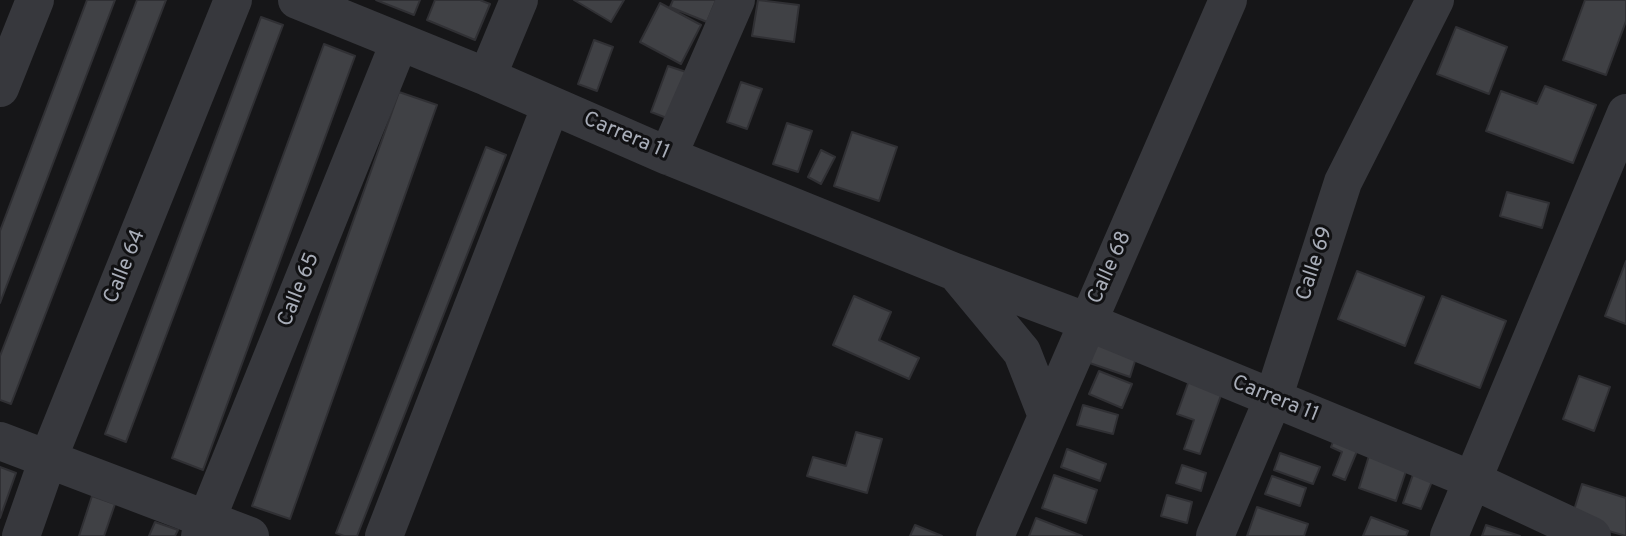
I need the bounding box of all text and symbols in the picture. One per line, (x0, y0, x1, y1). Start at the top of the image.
street label: Carrera 11 (579, 108, 673, 166)
street label: Calle 69 (1292, 224, 1340, 304)
street label: Calle 64 (100, 226, 152, 308)
street label: Calle 68 (1084, 228, 1138, 308)
street label: Calle 65 (274, 249, 326, 331)
street label: Carrera 11 (1228, 371, 1322, 429)

